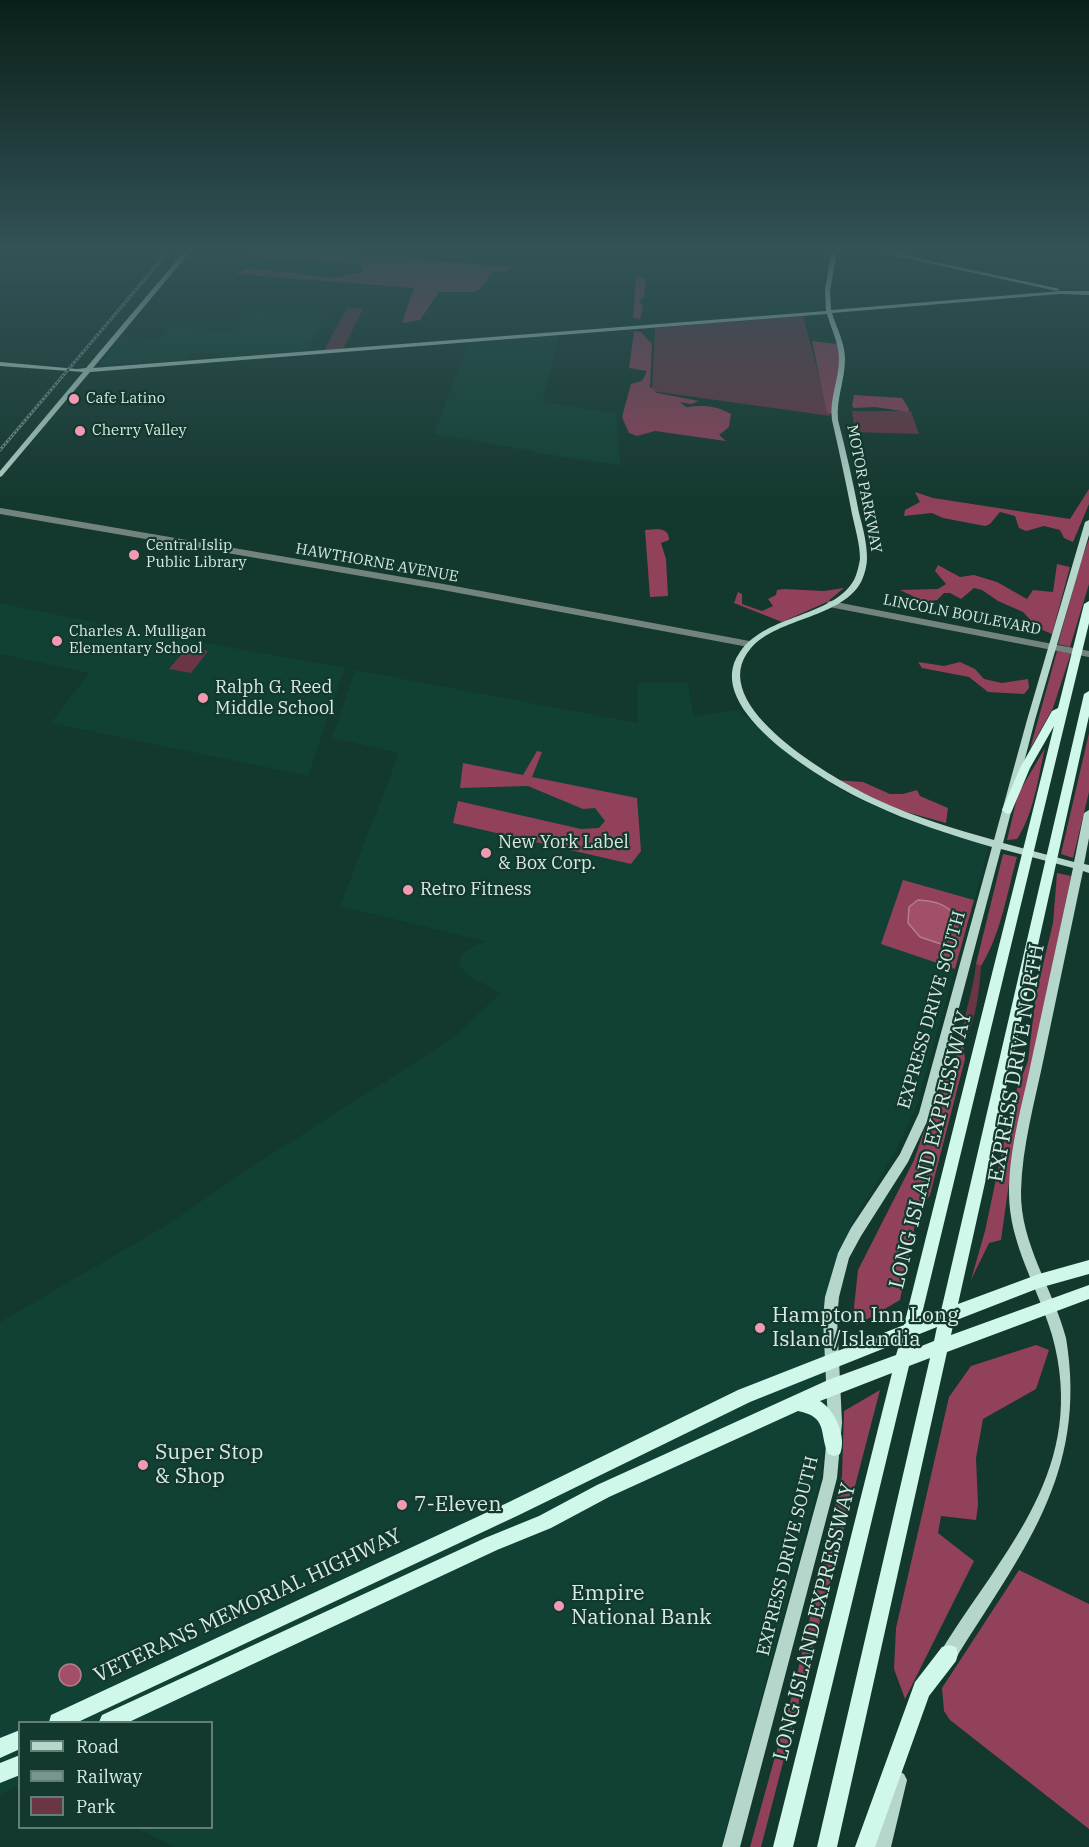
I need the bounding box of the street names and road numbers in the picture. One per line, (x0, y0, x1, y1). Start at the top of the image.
street label: MOTOR PARKWAY (843, 423, 885, 555)
street label: HAWTHORNE AVENUE (294, 540, 460, 586)
street label: LINCOLN BOULEVARD (882, 591, 1042, 639)
street label: EXPRESS DRIVE SOUTH (893, 908, 971, 1112)
street label: EXPRESS DRIVE NORTH (984, 942, 1050, 1184)
street label: LONG ISLAND EXPRESSWAY (884, 1009, 978, 1291)
street label: EXPRESS DRIVE SOUTH (753, 1454, 823, 1658)
street label: LONG ISLAND EXPRESSWAY (768, 1481, 862, 1763)
street label: VETERANS MEMORIAL HIGHWAY (90, 1523, 406, 1689)

